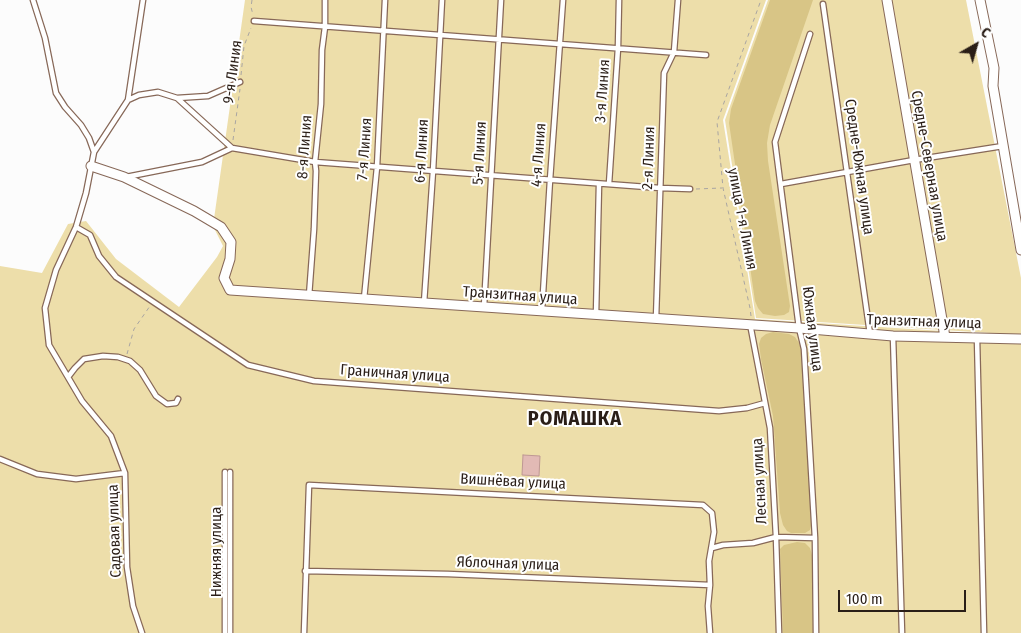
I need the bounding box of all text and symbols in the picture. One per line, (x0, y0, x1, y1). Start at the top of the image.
north arrow (951, 20, 1001, 70)
text: С (977, 24, 994, 42)
street label: 9-я Линия (220, 39, 246, 105)
street label: 3-я Линия (592, 59, 614, 123)
street label: Средне-Северная улица (907, 89, 951, 243)
street label: Средне-Южная улица (841, 98, 877, 236)
street label: 8-я Линия (294, 114, 316, 180)
street label: 7-я Линия (354, 117, 376, 181)
street label: 6-я Линия (411, 119, 433, 183)
street label: 5-я Линия (469, 121, 491, 185)
street label: 4-я Линия (528, 122, 550, 188)
street label: 2-я Линия (639, 126, 659, 190)
street label: улица 1-я Линия (723, 166, 761, 272)
street label: Транзитная улица (462, 283, 578, 309)
street label: Южная улица (798, 285, 826, 373)
street label: Транзитная улица (866, 311, 982, 333)
street label: Граничная улица (340, 361, 450, 387)
district label: РОМАШКА (527, 407, 623, 431)
street label: Лесная улица (749, 437, 771, 525)
street label: Вишнёвая улица (460, 470, 566, 494)
street label: Садовая улица (104, 484, 126, 578)
street label: Нижняя улица (208, 507, 226, 597)
street label: Яблочная улица (456, 553, 560, 575)
scale bar (841, 580, 968, 612)
text: 100 m (846, 590, 883, 608)

